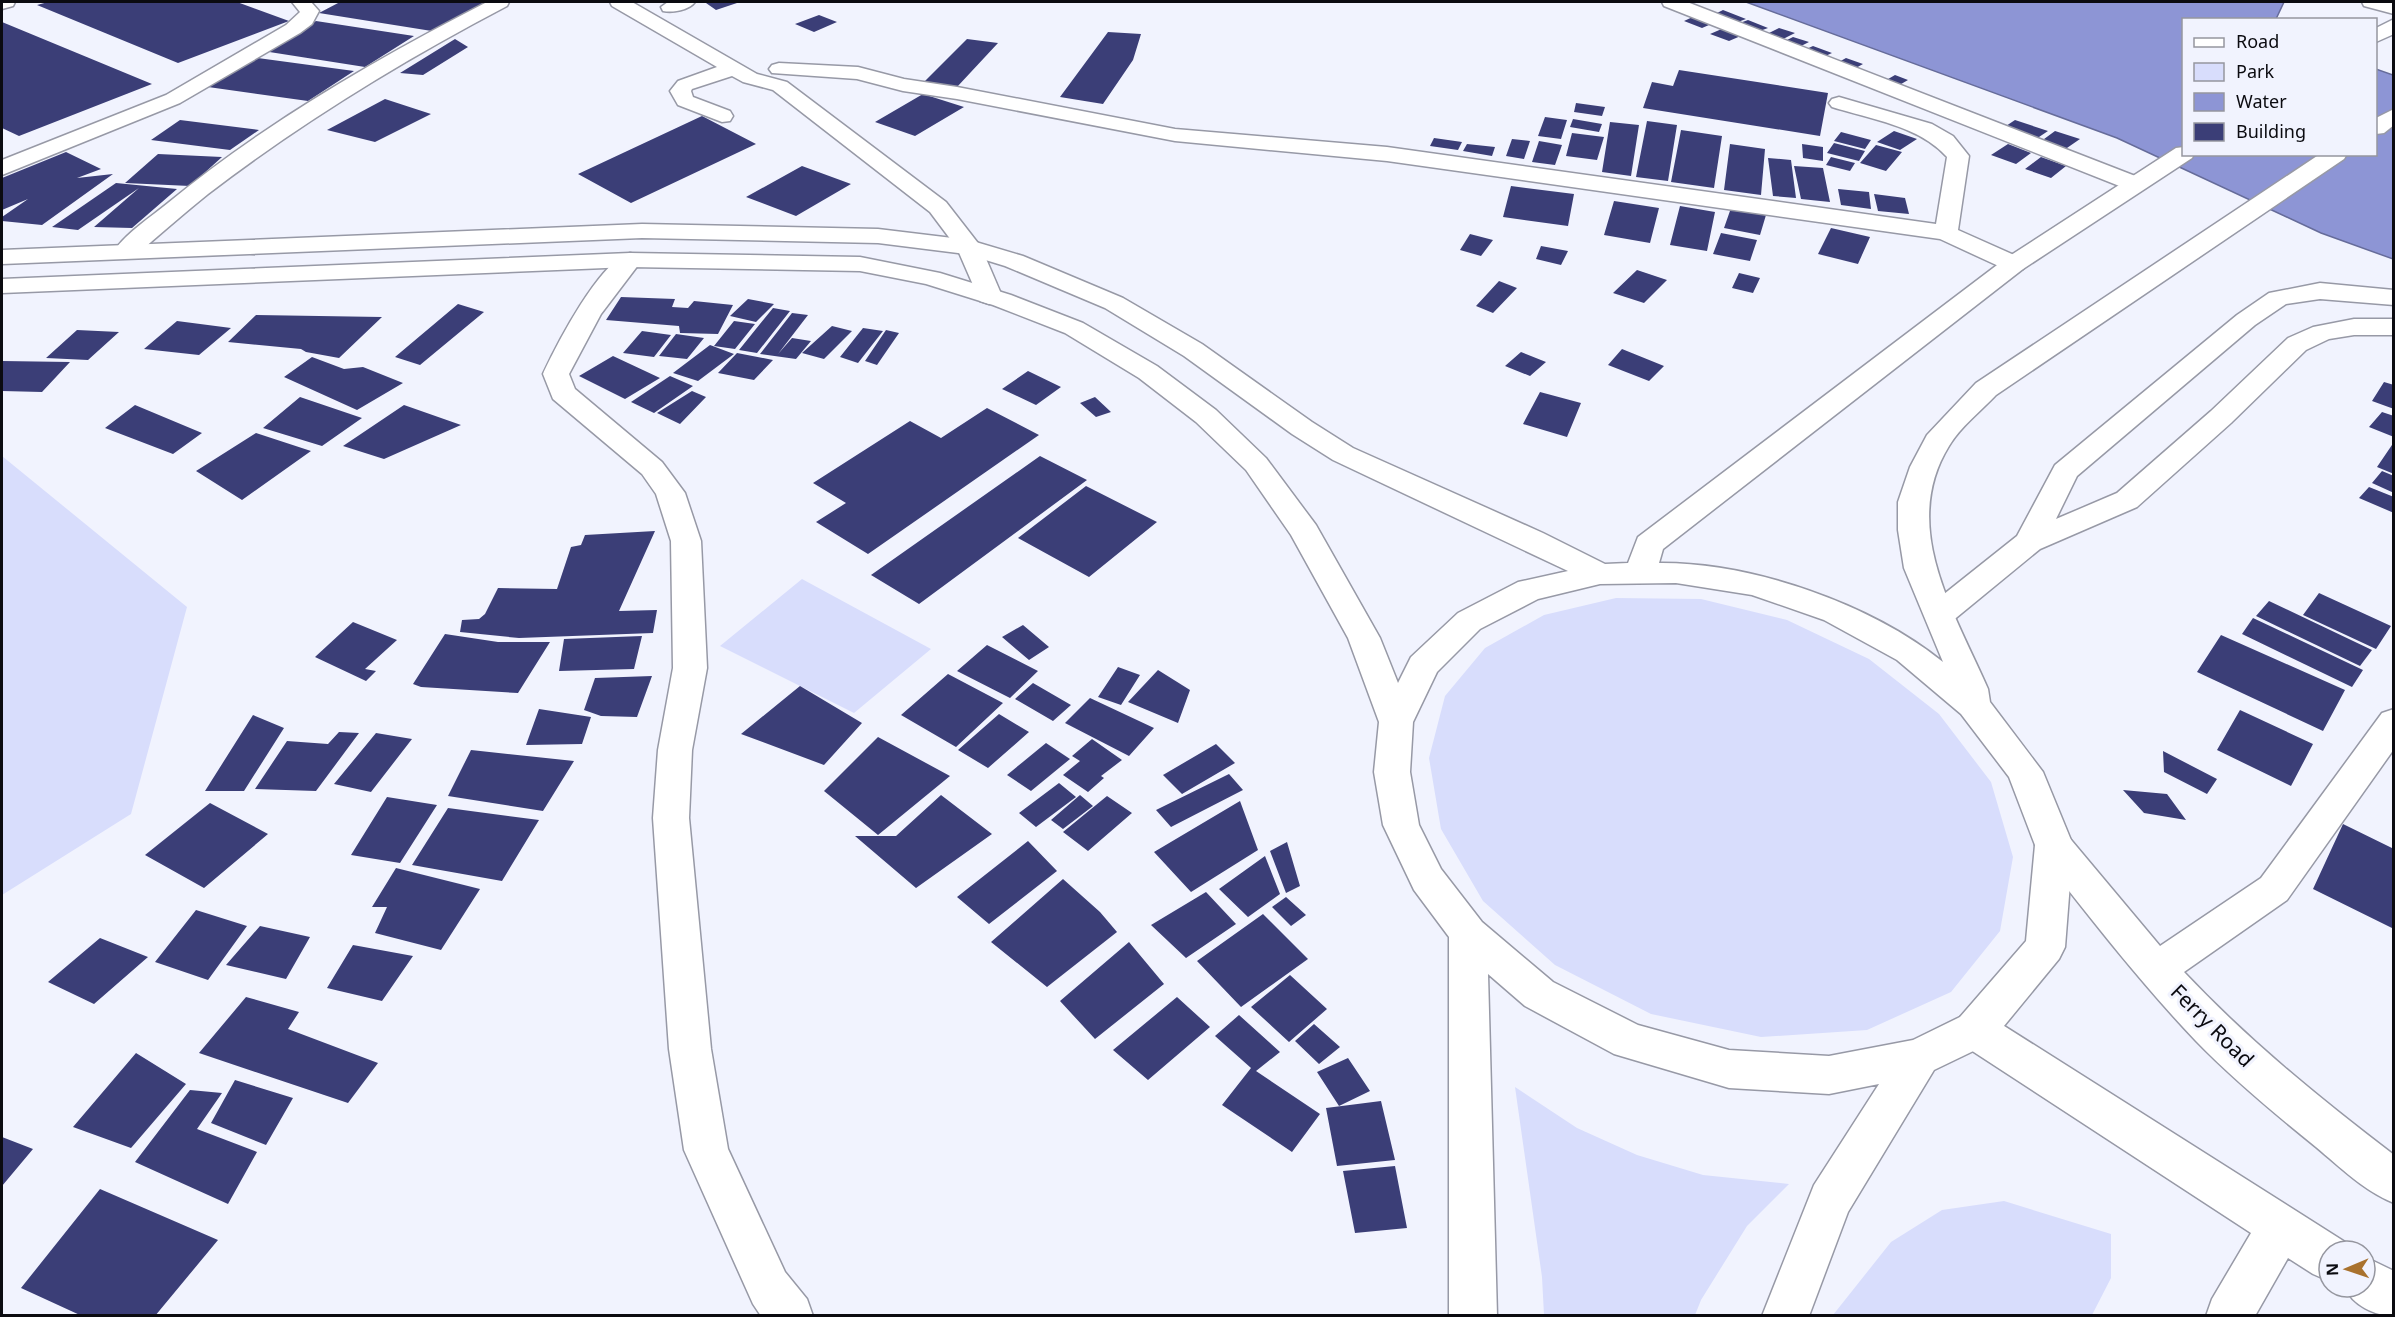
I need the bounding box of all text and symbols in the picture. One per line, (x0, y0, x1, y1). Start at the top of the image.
legend (2182, 18, 2377, 156)
text: Road (2236, 29, 2279, 53)
text: Park (2236, 59, 2274, 83)
text: Water (2236, 89, 2287, 113)
text: Building (2236, 119, 2306, 143)
street label: Ferry Road (2165, 978, 2260, 1073)
north arrow (2317, 1239, 2377, 1299)
text: N (2321, 1263, 2343, 1276)

